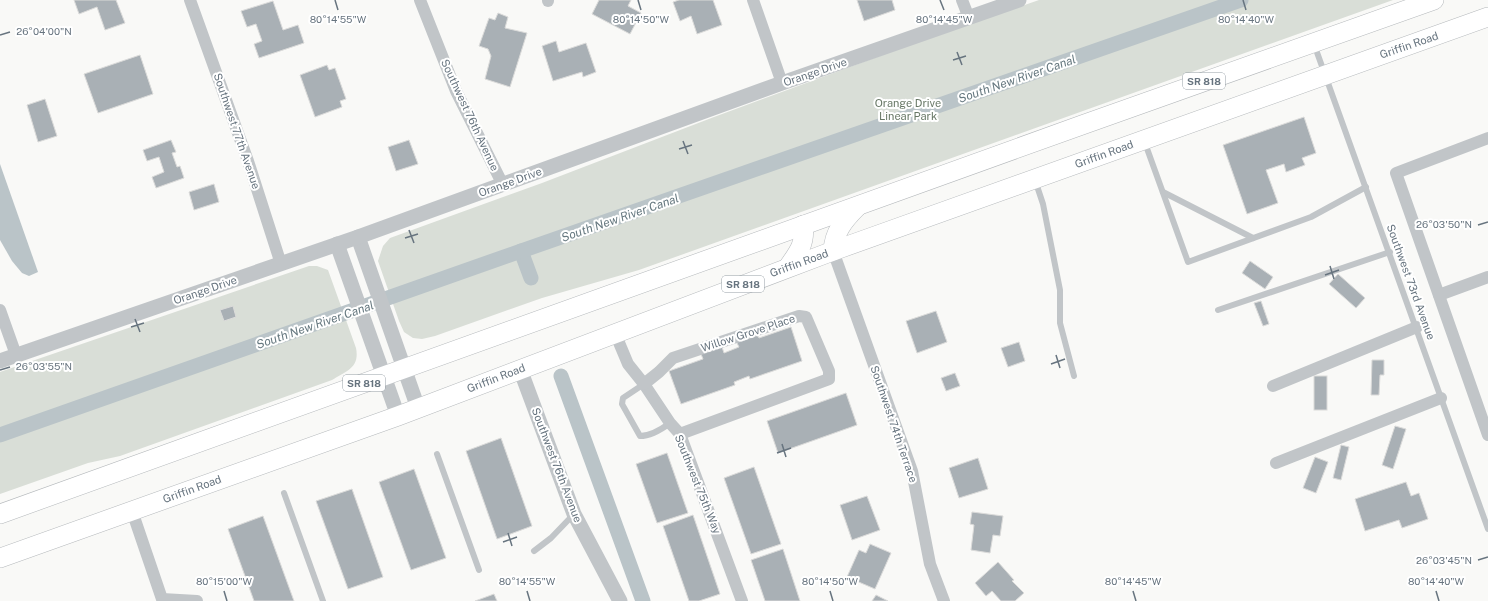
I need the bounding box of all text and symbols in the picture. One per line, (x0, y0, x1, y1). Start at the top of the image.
text: 80°14'55"W (310, 13, 367, 25)
text: 80°14'50"W (613, 13, 670, 25)
text: 80°14'45"W (916, 13, 973, 25)
text: 80°14'40"W (1218, 13, 1275, 25)
text: 26°04'00"N (16, 25, 72, 37)
street label: Griffin Road (1378, 29, 1440, 61)
water label: South New River Canal (956, 52, 1078, 106)
street label: Orange Drive (782, 56, 848, 88)
street label: Southwest 76th Avenue (439, 57, 501, 173)
street label: Southwest 77th Avenue (211, 71, 263, 191)
road number: SR 818 (1183, 73, 1225, 89)
park label: Orange Drive Linear Park (875, 97, 941, 122)
street label: Griffin Road (1073, 138, 1135, 170)
street label: Orange Drive (477, 165, 543, 199)
water label: South New River Canal (559, 191, 681, 245)
text: 26°03'50"N (1416, 218, 1472, 230)
street label: Southwest 73rd Avenue (1384, 223, 1438, 341)
street label: Griffin Road (768, 247, 830, 279)
street label: Orange Drive (172, 274, 238, 306)
road number: SR 818 (722, 276, 764, 292)
water label: South New River Canal (254, 298, 376, 352)
street label: Willow Grove Place (700, 312, 796, 354)
text: 26°03'55"N (16, 360, 72, 372)
street label: Griffin Road (465, 361, 527, 395)
street label: Southwest 74th Terrace (868, 364, 920, 484)
road number: SR 818 (343, 375, 385, 391)
street label: Southwest 76th Avenue (530, 406, 584, 524)
street label: Southwest 75th Way (673, 433, 723, 535)
street label: Griffin Road (161, 473, 223, 505)
text: 26°03'45"N (1416, 554, 1472, 566)
text: 80°15'00"W (196, 575, 252, 587)
text: 80°14'55"W (499, 575, 556, 587)
text: 80°14'50"W (802, 575, 859, 587)
text: 80°14'45"W (1105, 575, 1162, 587)
text: 80°14'40"W (1408, 575, 1465, 587)

